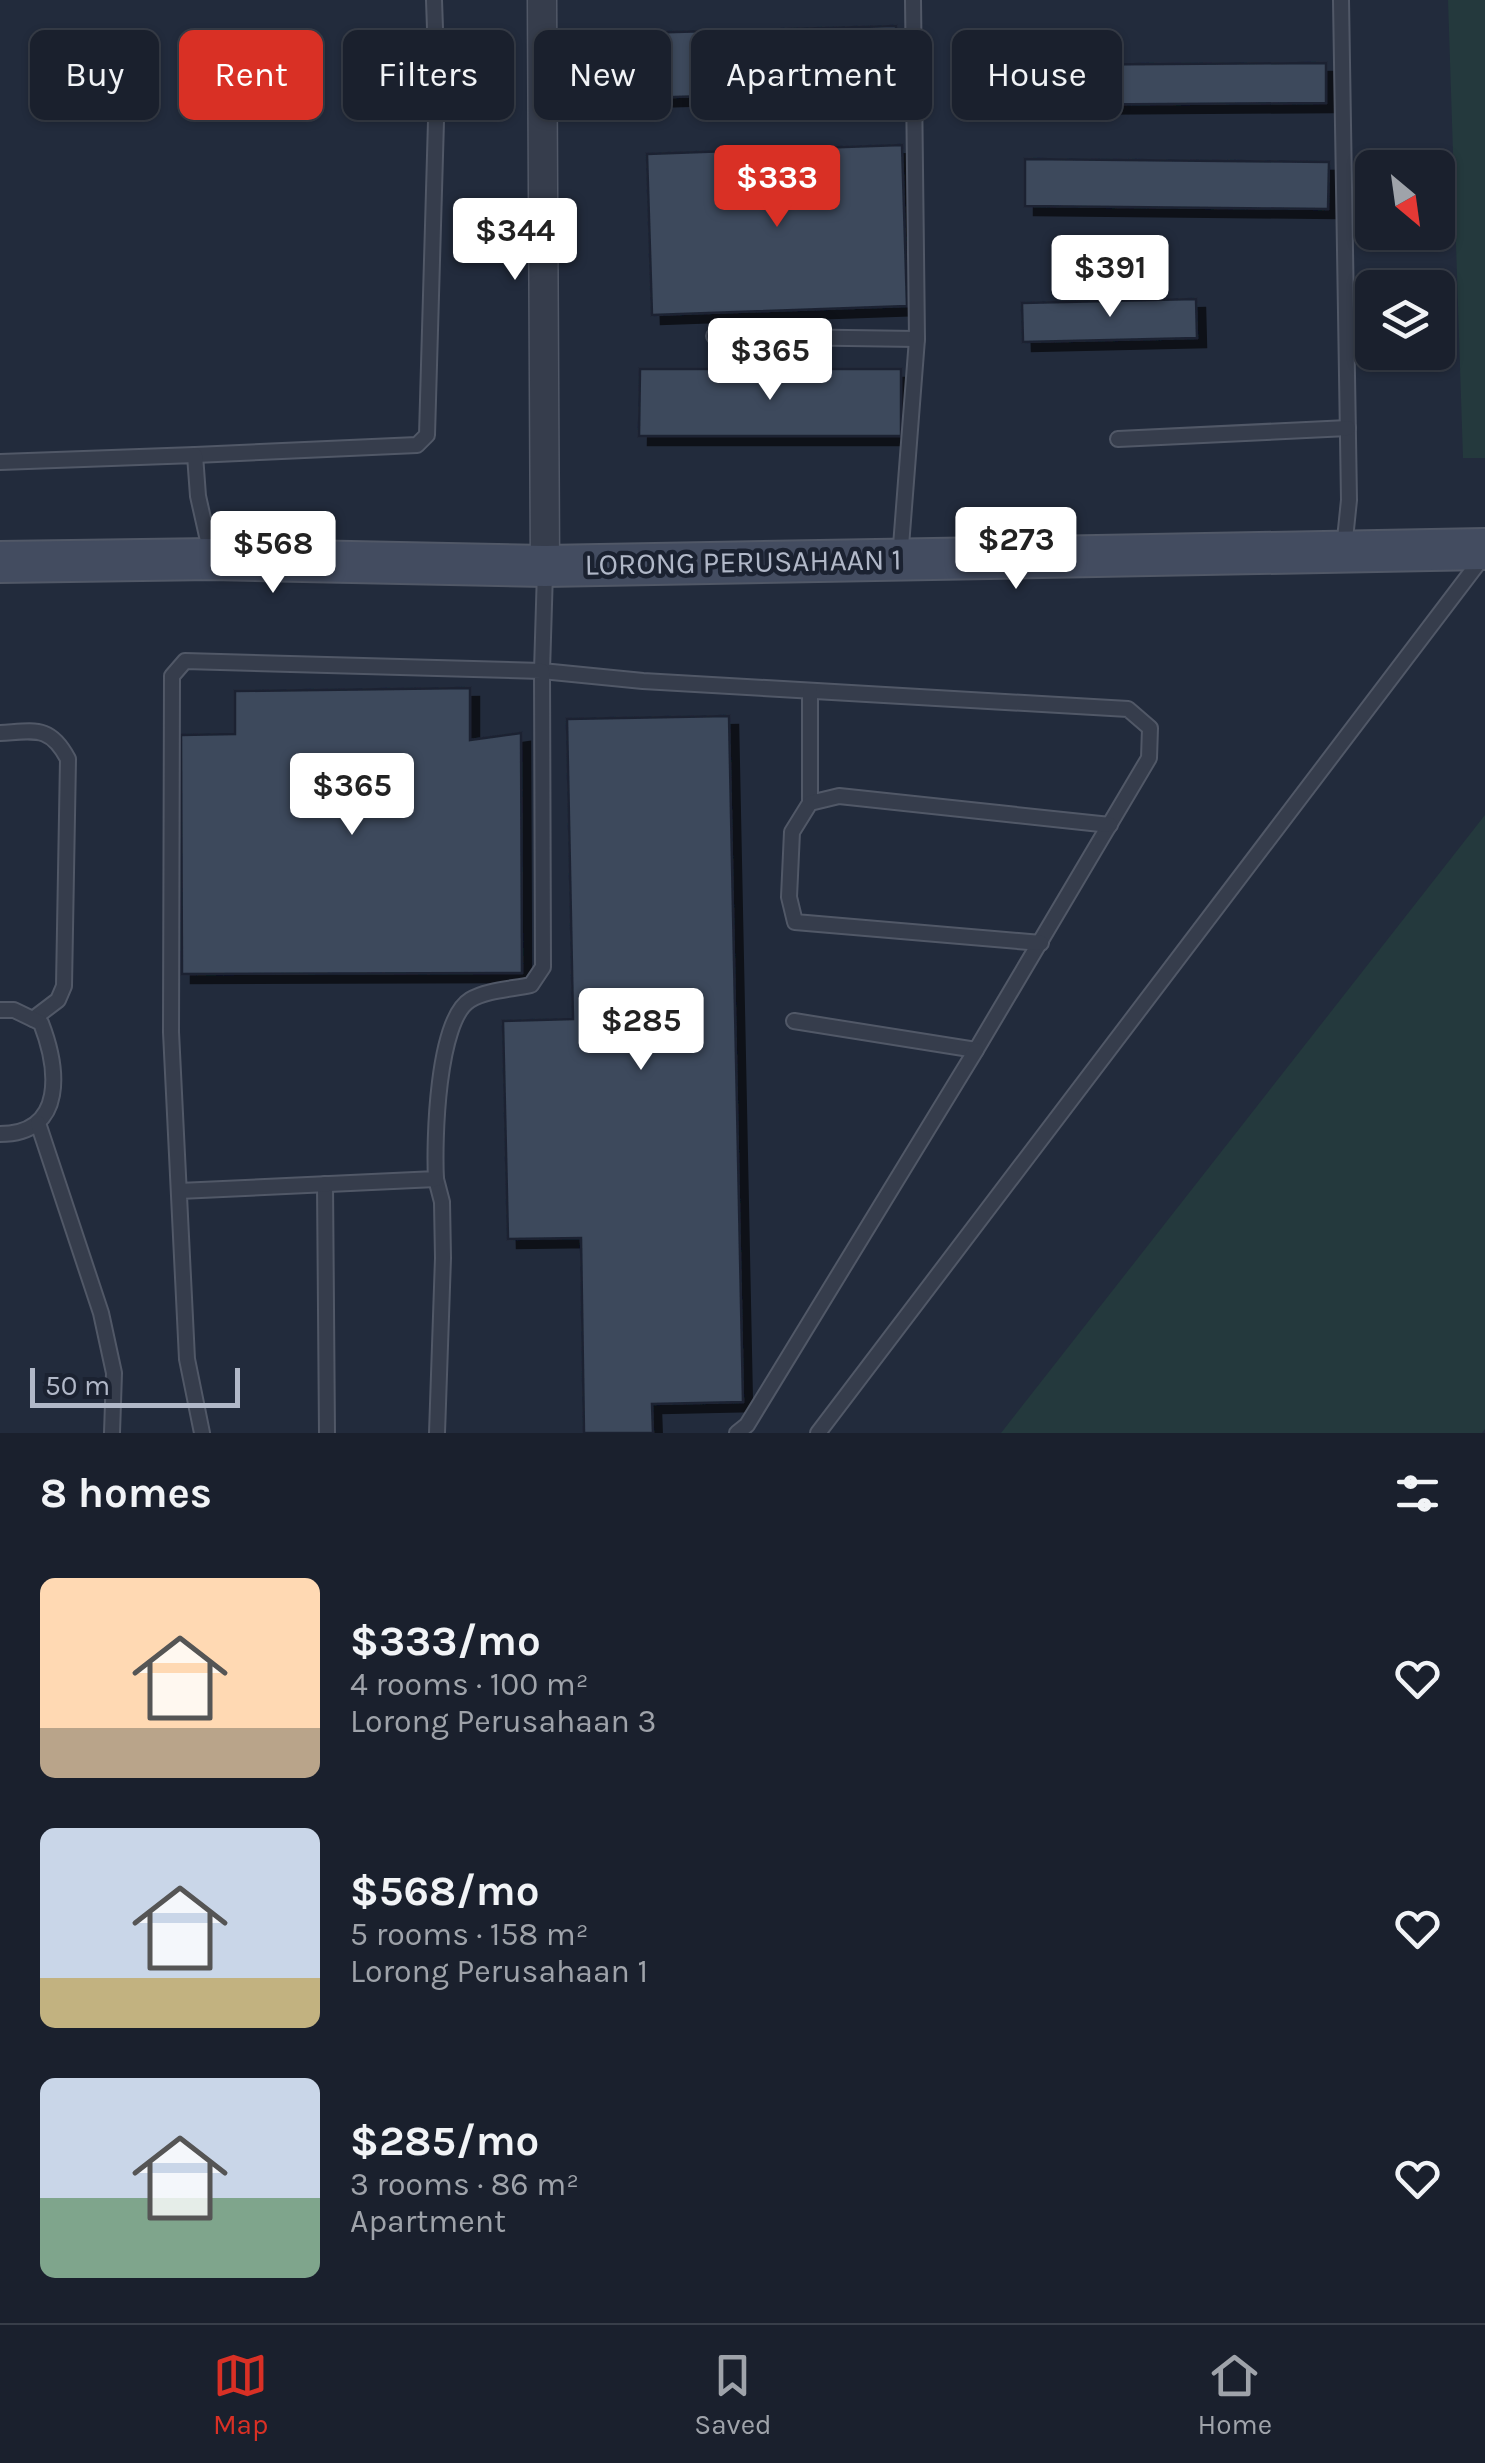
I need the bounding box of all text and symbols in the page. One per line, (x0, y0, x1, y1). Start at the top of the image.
chip: Buy (30, 30, 159, 120)
chip: Rent (179, 30, 323, 120)
chip: Filters (343, 30, 514, 120)
chip: New (534, 30, 671, 120)
chip: Apartment (691, 30, 932, 120)
chip: House (952, 30, 1122, 120)
pin: $333 (718, 145, 836, 230)
north arrow (1355, 150, 1455, 250)
map controls (1355, 150, 1455, 370)
text: $333 (736, 159, 818, 196)
pin: $344 (456, 198, 574, 283)
text: $344 (475, 212, 555, 249)
pin: $391 (1051, 235, 1169, 320)
text: $391 (1074, 249, 1146, 286)
button: layers (1355, 270, 1455, 370)
pin: $365 (711, 318, 829, 403)
text: $365 (730, 332, 810, 369)
pin: $273 (957, 507, 1075, 592)
pin: $568 (214, 511, 332, 596)
text: $273 (977, 521, 1055, 558)
text: $568 (233, 525, 313, 562)
street label: LORONG PERUSAHAAN 1 (584, 541, 902, 583)
pin: $365 (293, 753, 411, 838)
text: $365 (312, 767, 392, 804)
pin: $285 (582, 988, 700, 1073)
text: $285 (601, 1002, 681, 1039)
scale bar (30, 1363, 240, 1408)
text: 50 m (45, 1369, 110, 1402)
icon: filters (1390, 1466, 1445, 1521)
text: 8 homes (40, 1468, 212, 1518)
text: $333/mo (350, 1616, 541, 1666)
icon: home (120, 1618, 240, 1738)
icon: heart (1390, 1651, 1445, 1706)
text: 4 rooms · 100 m² (350, 1666, 589, 1703)
text: Lorong Perusahaan 3 (350, 1703, 656, 1740)
text: $568/mo (350, 1866, 539, 1916)
icon: home (120, 1868, 240, 1988)
icon: heart (1390, 1901, 1445, 1956)
text: 5 rooms · 158 m² (350, 1916, 589, 1953)
text: Lorong Perusahaan 1 (350, 1953, 648, 1990)
text: $285/mo (350, 2116, 539, 2166)
icon: home (120, 2118, 240, 2238)
icon: heart (1390, 2151, 1445, 2206)
text: 3 rooms · 86 m² (350, 2166, 579, 2203)
text: Apartment (350, 2203, 506, 2240)
tab: Map (213, 2348, 268, 2441)
tab: Saved (694, 2348, 772, 2441)
tab: Home (1197, 2348, 1272, 2441)

